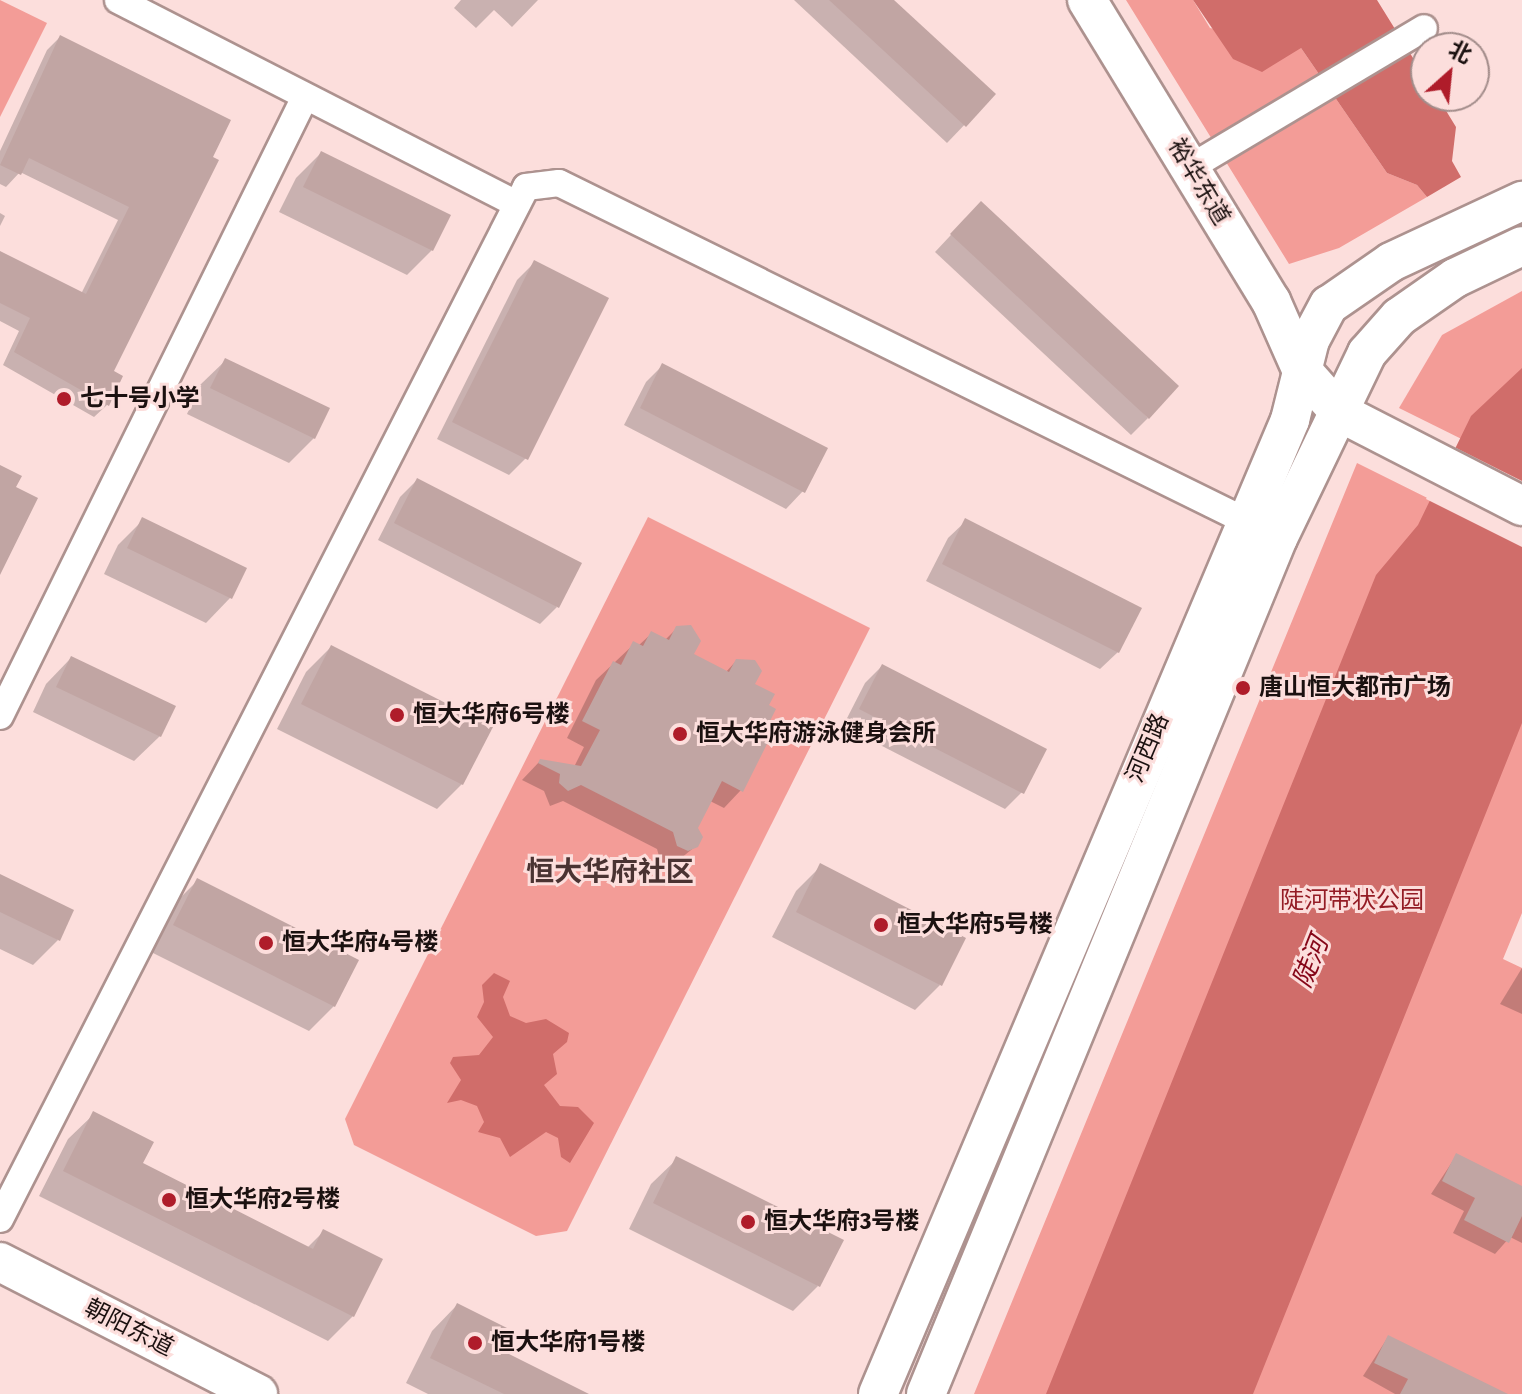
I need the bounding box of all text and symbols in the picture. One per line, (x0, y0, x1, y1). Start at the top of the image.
north arrow (1410, 32, 1490, 112)
text: 北 (1444, 35, 1476, 69)
street label: 裕华东道 (1162, 133, 1236, 231)
place label: 七十号小学 (80, 385, 200, 413)
marker: 七十号小学 (55, 390, 73, 408)
place label: 唐山恒大都市广场 (1259, 674, 1451, 702)
marker: 唐山恒大都市广场 (1234, 679, 1252, 697)
place label: 恒大华府6号楼 (413, 701, 570, 729)
marker: 恒大华府6号楼 (388, 706, 406, 724)
street label: 河西路 (1121, 709, 1175, 787)
place label: 恒大华府游泳健身会所 (696, 720, 936, 748)
marker: 恒大华府游泳健身会所 (671, 725, 689, 743)
district label: 恒大华府社区 (526, 855, 694, 889)
park label: 陡河带状公园 (1280, 887, 1424, 915)
place label: 恒大华府5号楼 (897, 911, 1053, 939)
marker: 恒大华府5号楼 (872, 916, 890, 934)
place label: 恒大华府4号楼 (282, 929, 438, 957)
water label: 陡河 (1287, 932, 1335, 992)
marker: 恒大华府4号楼 (257, 934, 275, 952)
place label: 恒大华府2号楼 (185, 1186, 340, 1214)
marker: 恒大华府2号楼 (160, 1191, 178, 1209)
place label: 恒大华府3号楼 (764, 1208, 919, 1236)
marker: 恒大华府3号楼 (739, 1213, 757, 1231)
street label: 朝阳东道 (80, 1293, 178, 1363)
place label: 恒大华府1号楼 (491, 1329, 645, 1357)
marker: 恒大华府1号楼 (466, 1334, 484, 1352)

